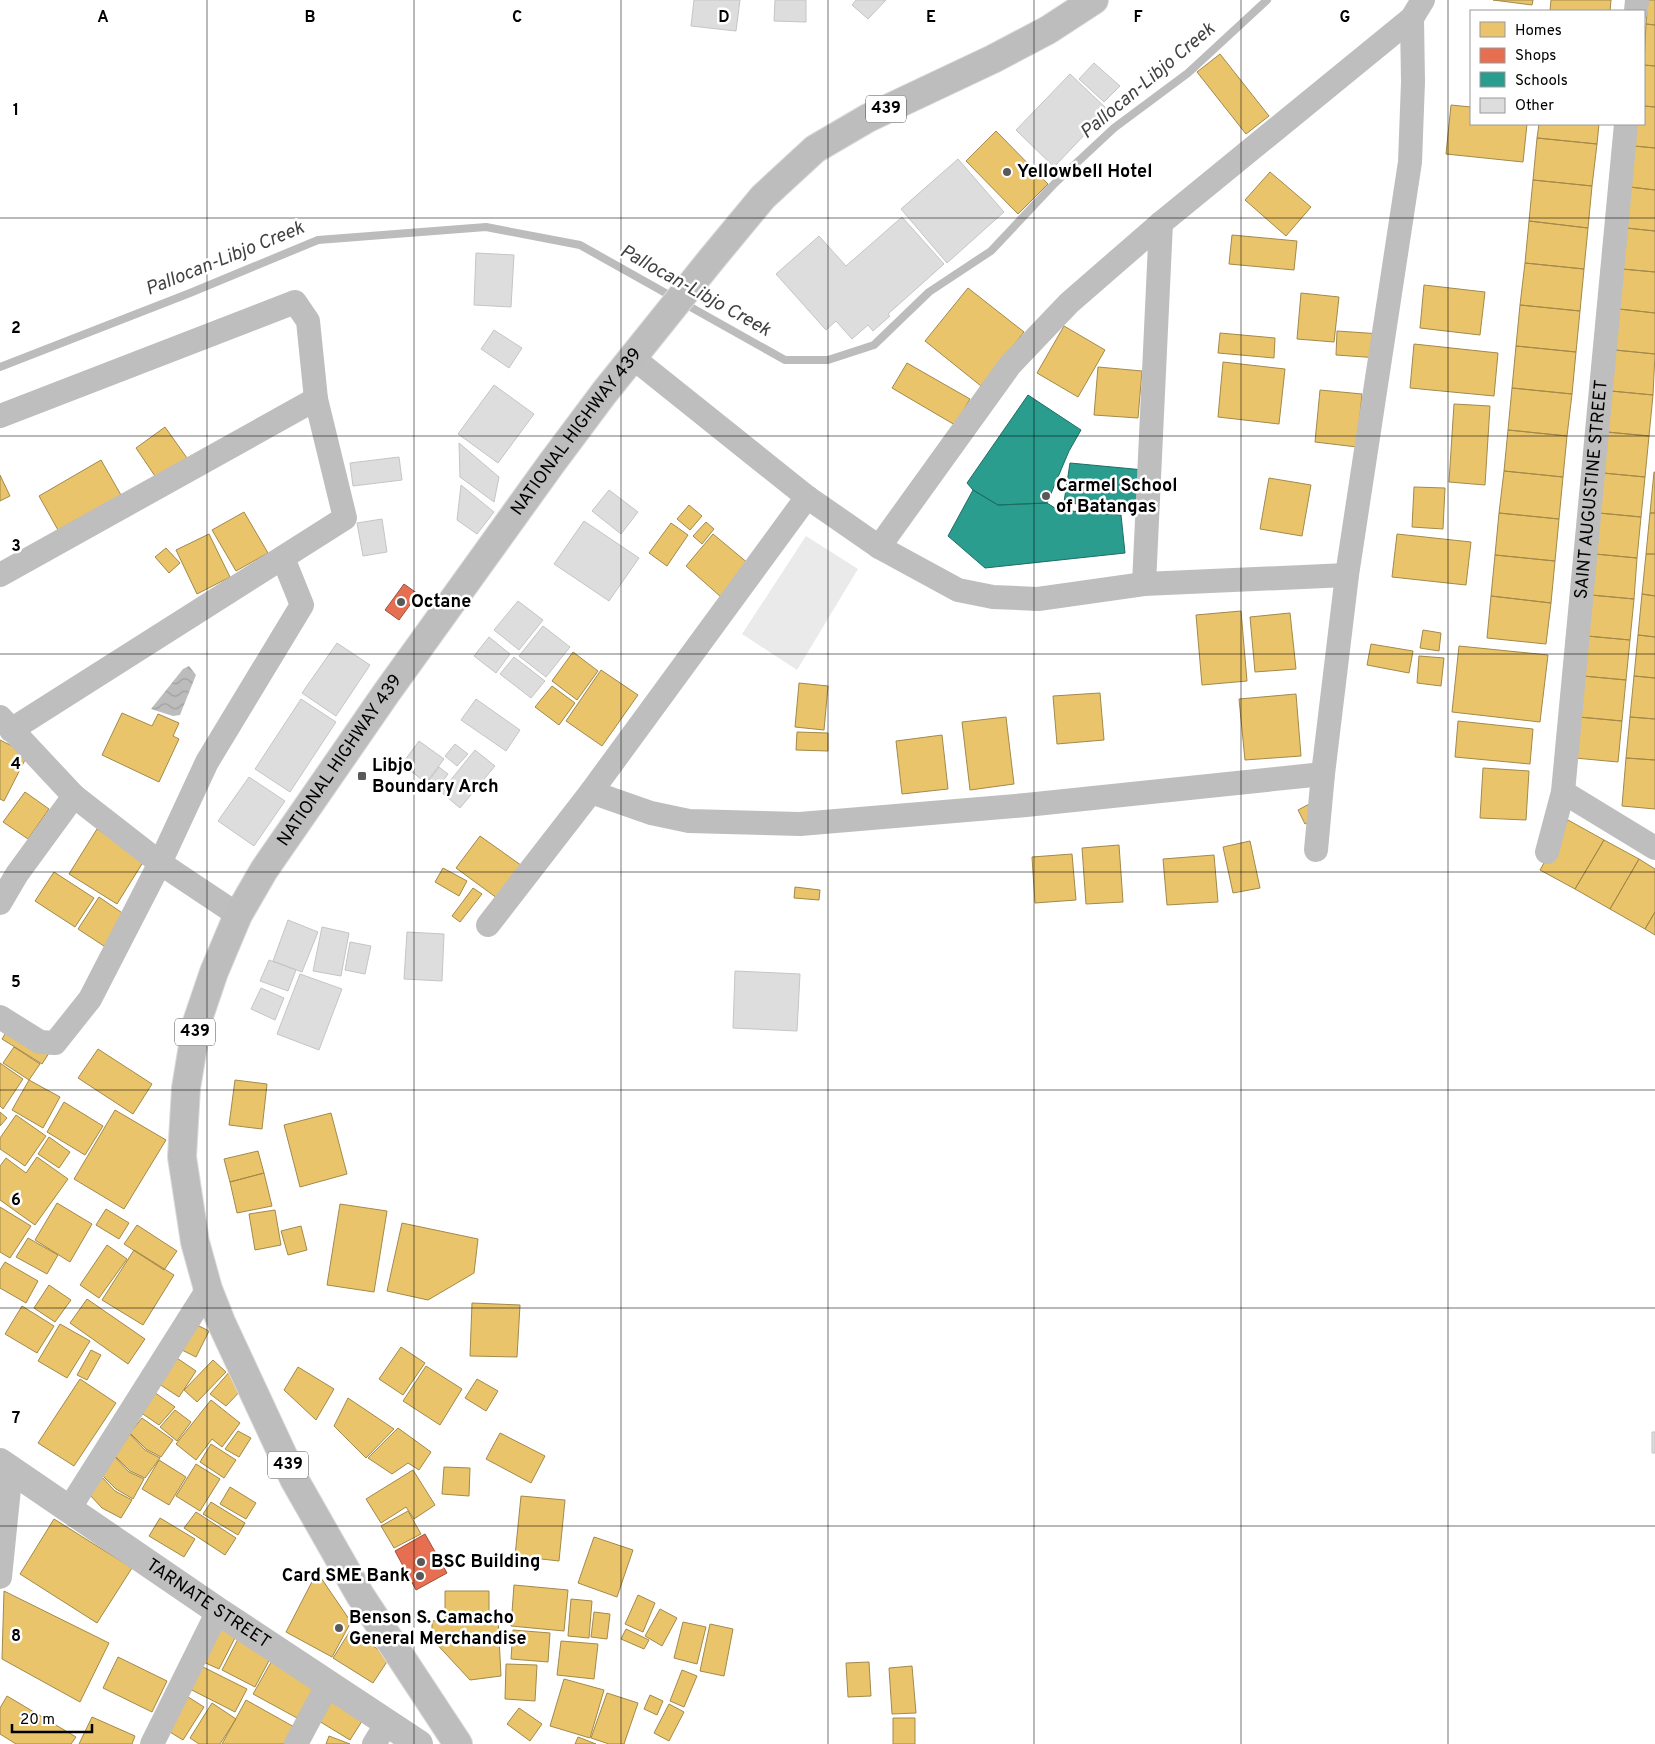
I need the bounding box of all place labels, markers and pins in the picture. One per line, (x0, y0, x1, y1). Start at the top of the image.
place label: Yellowbell Hotel (1017, 161, 1152, 184)
marker: Yellowbell Hotel (1001, 166, 1013, 178)
place label: Carmel School of Batangas (1056, 475, 1177, 519)
marker: Carmel School of Batangas (1040, 490, 1052, 502)
place label: Octane (411, 591, 471, 614)
marker: Octane (395, 596, 407, 608)
place label: Libjo Boundary Arch (372, 755, 499, 799)
marker: Libjo Boundary Arch (356, 770, 368, 782)
place label: BSC Building (431, 1551, 540, 1574)
marker: BSC Building (415, 1556, 427, 1568)
place label: Card SME Bank (282, 1565, 410, 1588)
marker: Card SME Bank (414, 1570, 426, 1582)
place label: Benson S. Camacho General Merchandise (349, 1607, 526, 1651)
marker: Benson S. Camacho General Merchandise (333, 1622, 345, 1634)

